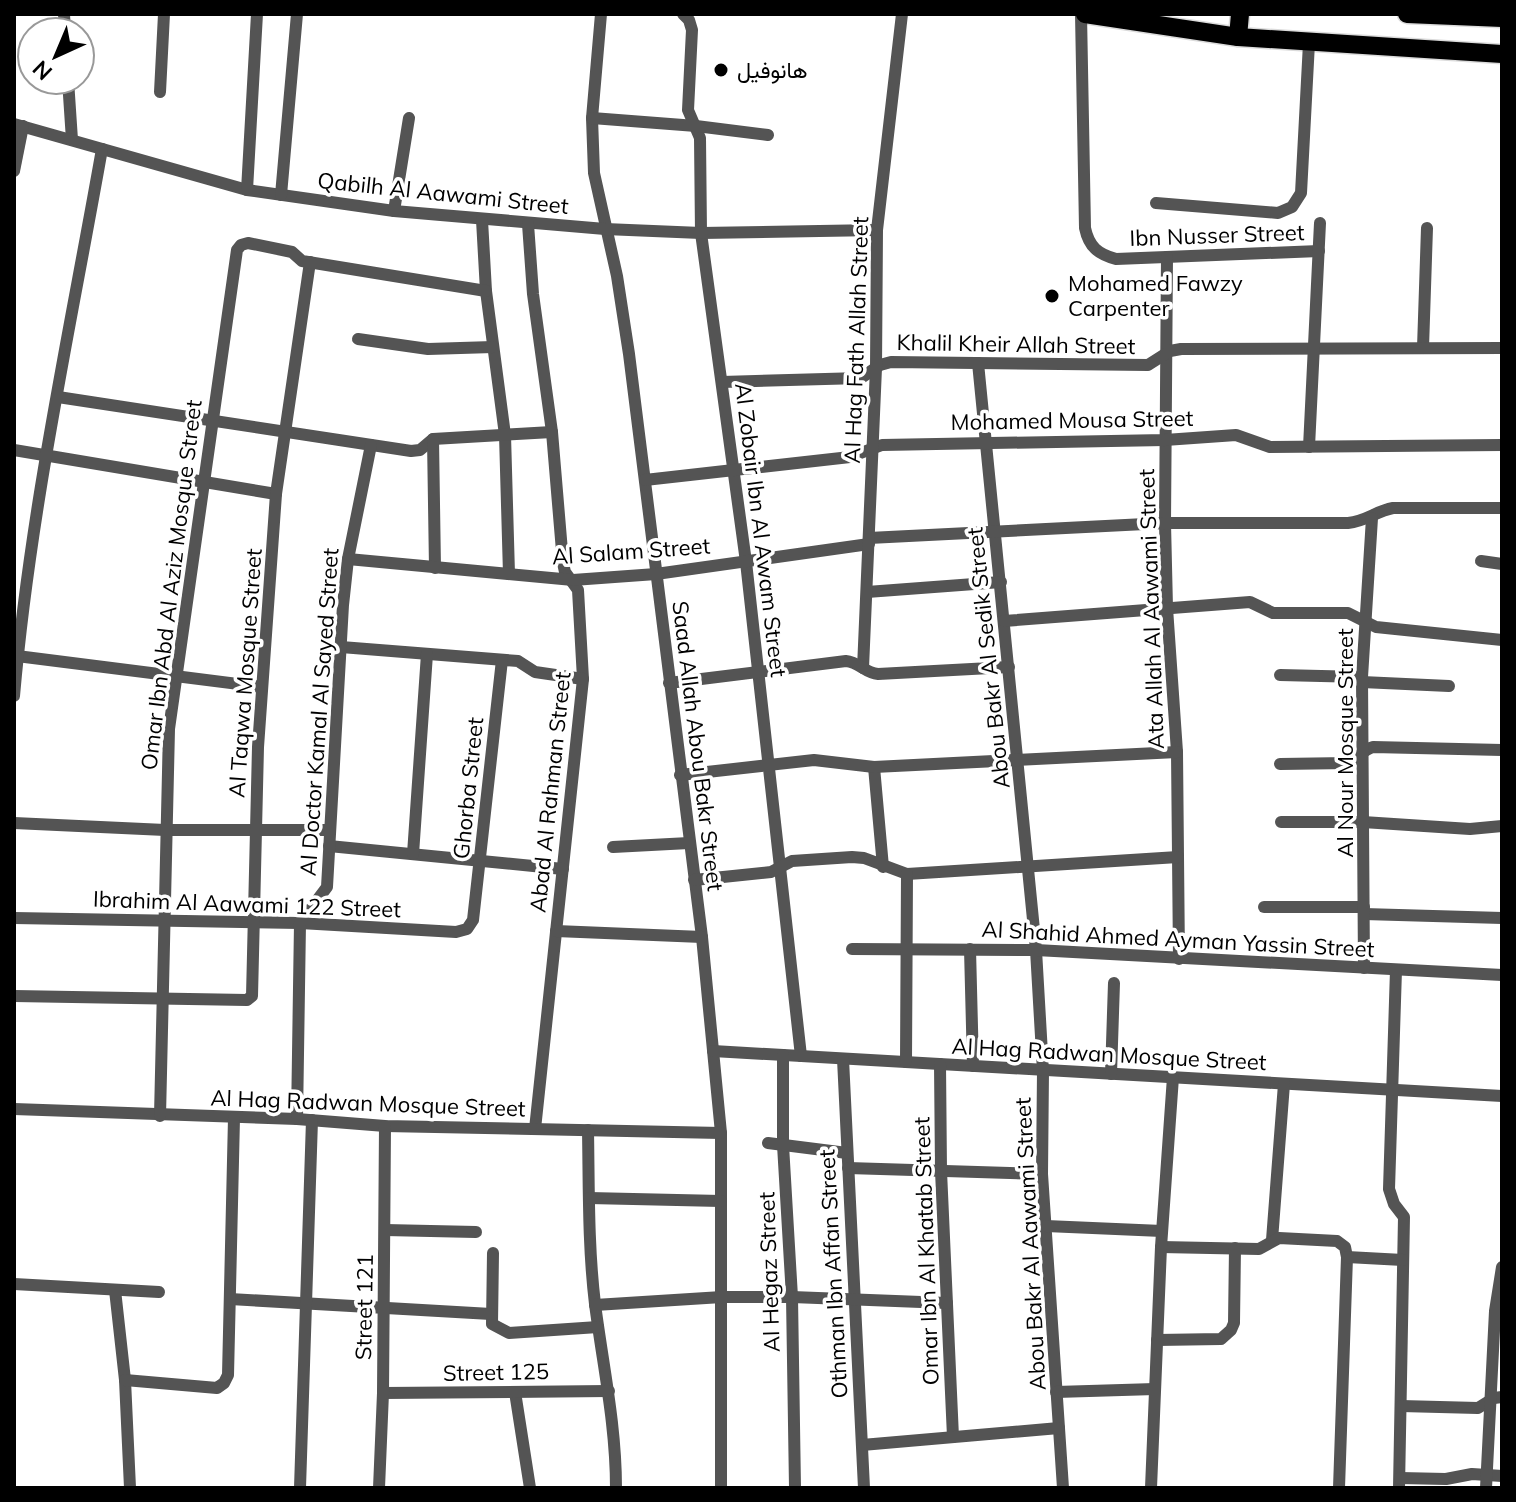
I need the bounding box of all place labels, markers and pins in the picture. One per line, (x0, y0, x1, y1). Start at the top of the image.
place label: هانوفيل (737, 56, 808, 84)
marker: هانوفيل (712, 61, 730, 79)
place label: Mohamed Fawzy Carpenter (1068, 269, 1243, 322)
marker: Mohamed Fawzy Carpenter (1043, 287, 1061, 305)

